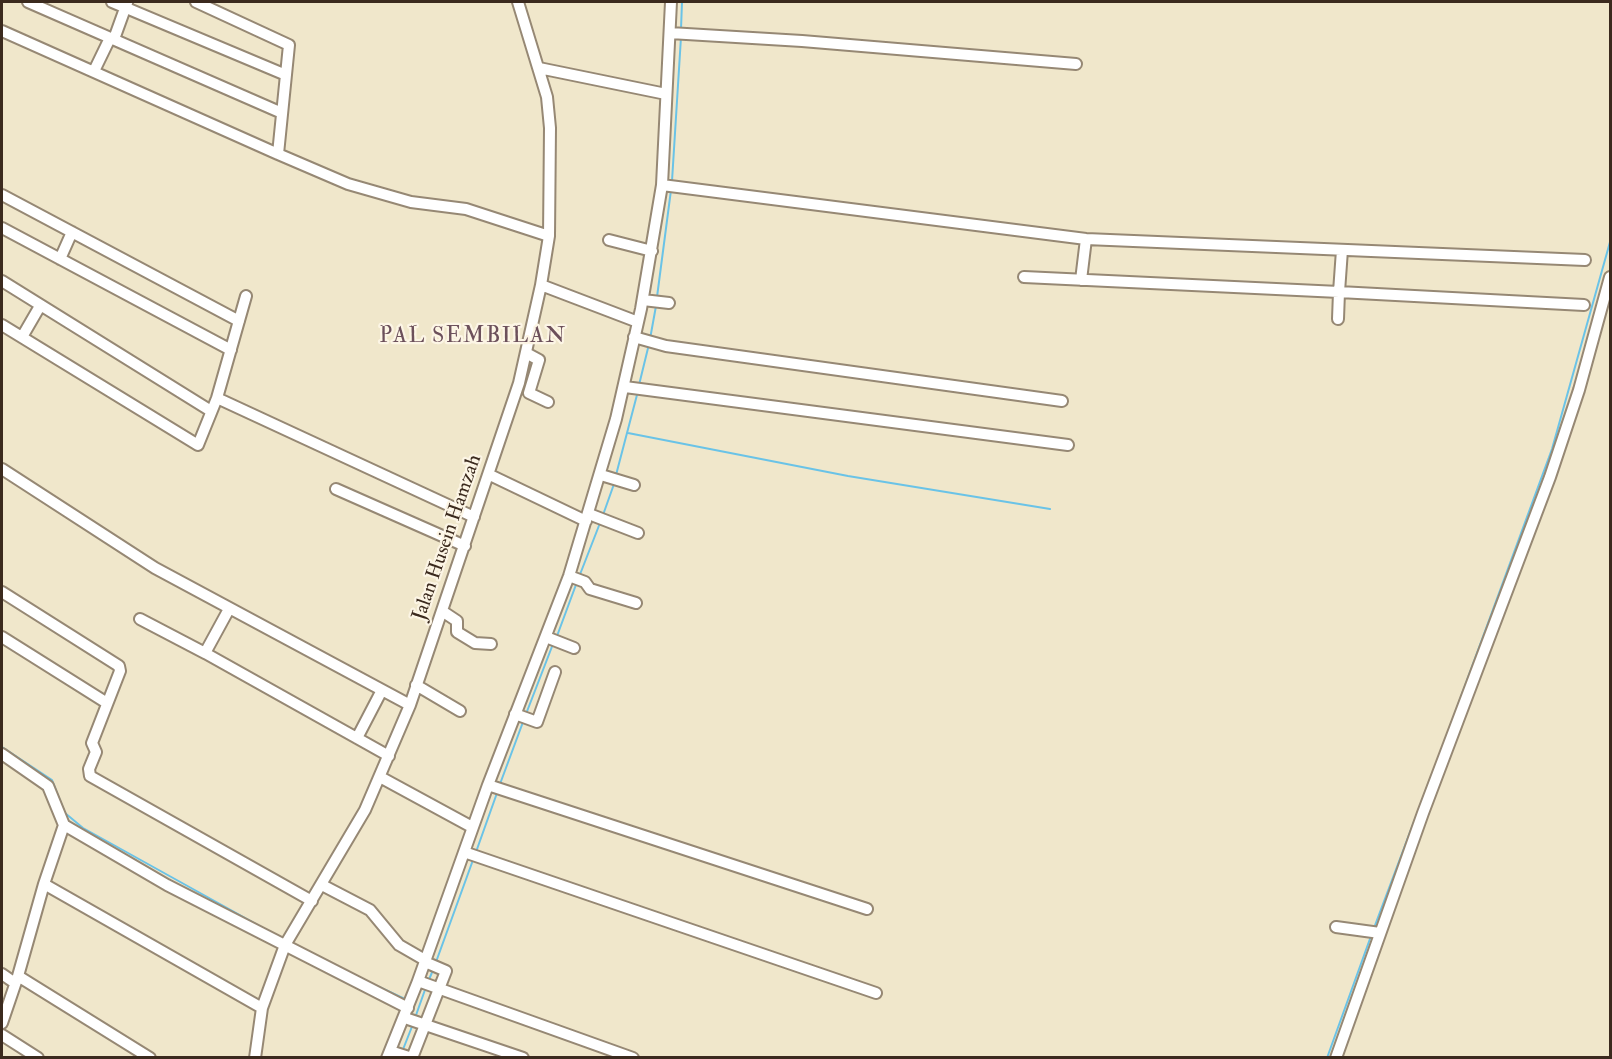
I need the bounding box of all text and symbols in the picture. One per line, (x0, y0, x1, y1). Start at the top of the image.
district label: PAL SEMBILAN (379, 324, 567, 350)
street label: Jalan Husein Hamzah (408, 452, 488, 624)

